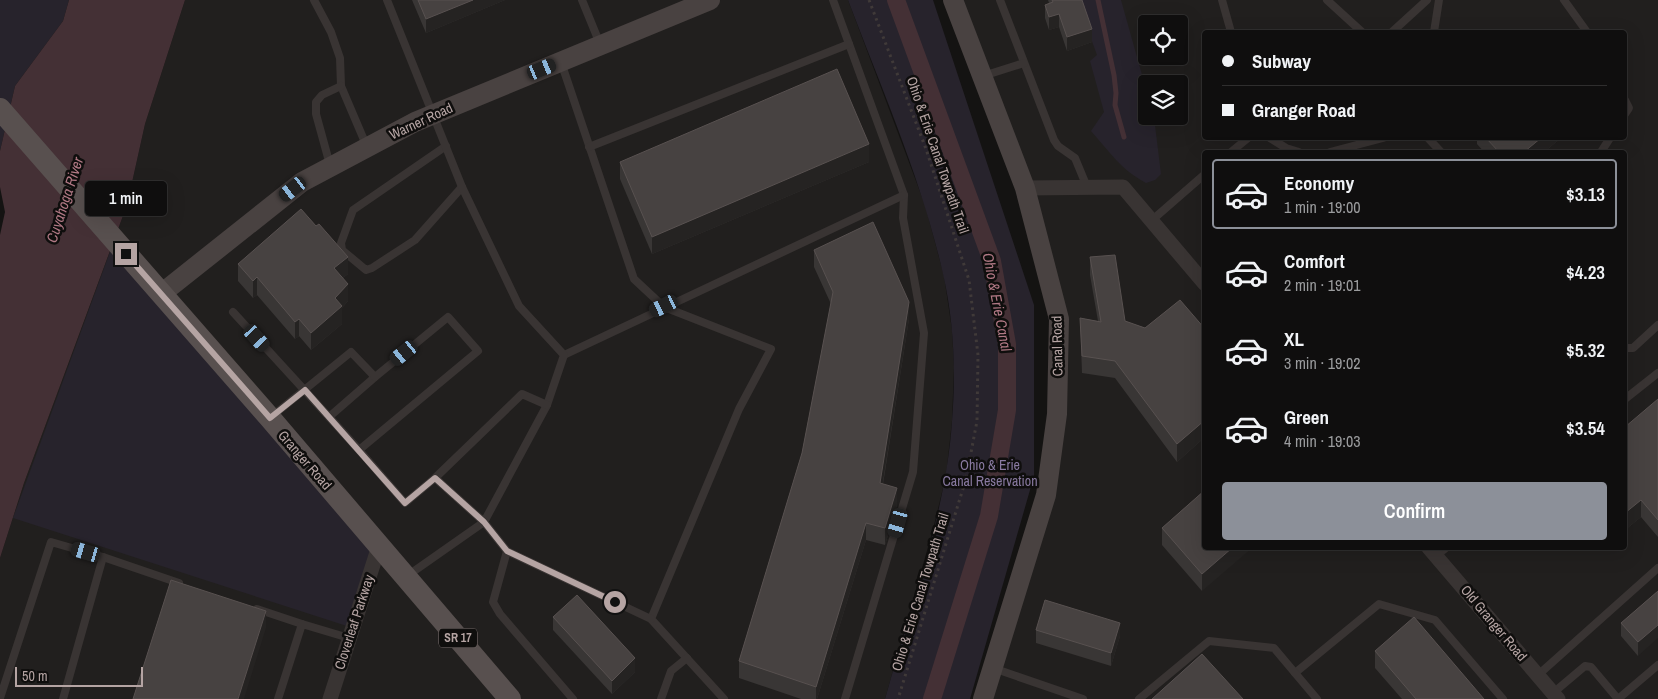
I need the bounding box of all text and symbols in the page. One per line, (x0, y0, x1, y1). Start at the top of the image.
map controls (1138, 15, 1188, 125)
button: locate (1138, 15, 1188, 65)
text: Subway (1252, 48, 1311, 74)
car (525, 56, 558, 82)
street label: Ohio & Erie Canal Towpath Trail (903, 74, 973, 236)
button: layers (1138, 75, 1188, 125)
text: Granger Road (1252, 97, 1356, 123)
street label: Warner Road (386, 99, 456, 143)
water label: Cuyahoga River (41, 153, 89, 245)
text: Economy (1284, 170, 1354, 196)
icon: car (1224, 172, 1269, 217)
car (276, 174, 309, 204)
text: $3.13 (1566, 181, 1605, 207)
callout: 1 min (85, 182, 167, 216)
text: 1 min (109, 187, 143, 209)
text: 1 min · 19:00 (1284, 196, 1361, 218)
route end (115, 243, 137, 265)
text: Comfort (1284, 248, 1345, 274)
icon: car (1224, 250, 1269, 295)
water label: Ohio & Erie Canal (978, 251, 1017, 353)
text: $4.23 (1566, 259, 1605, 285)
text: 2 min · 19:01 (1284, 274, 1361, 296)
car (647, 293, 680, 319)
street label: Canal Road (1047, 316, 1067, 376)
car (241, 322, 272, 354)
text: XL (1284, 326, 1304, 352)
icon: car (1224, 328, 1269, 373)
text: $5.32 (1566, 337, 1605, 363)
car (387, 338, 420, 368)
text: 3 min · 19:02 (1284, 352, 1361, 374)
text: Green (1284, 404, 1329, 430)
icon: car (1224, 406, 1269, 451)
text: $3.54 (1566, 415, 1605, 441)
street label: Granger Road (274, 427, 336, 493)
text: 4 min · 19:03 (1284, 430, 1361, 452)
park label: Ohio & Erie Canal Reservation (942, 456, 1038, 490)
button: Confirm (1222, 482, 1607, 540)
car (886, 507, 909, 539)
street label: Ohio & Erie Canal Towpath Trail (887, 511, 953, 673)
car (69, 541, 102, 563)
street label: Cloverleaf Parkway (330, 572, 378, 672)
street label: Old Granger Road (1457, 581, 1531, 665)
route start (604, 591, 626, 613)
road number: SR 17 (439, 628, 477, 648)
scale bar (15, 664, 142, 687)
text: 50 m (22, 667, 48, 685)

